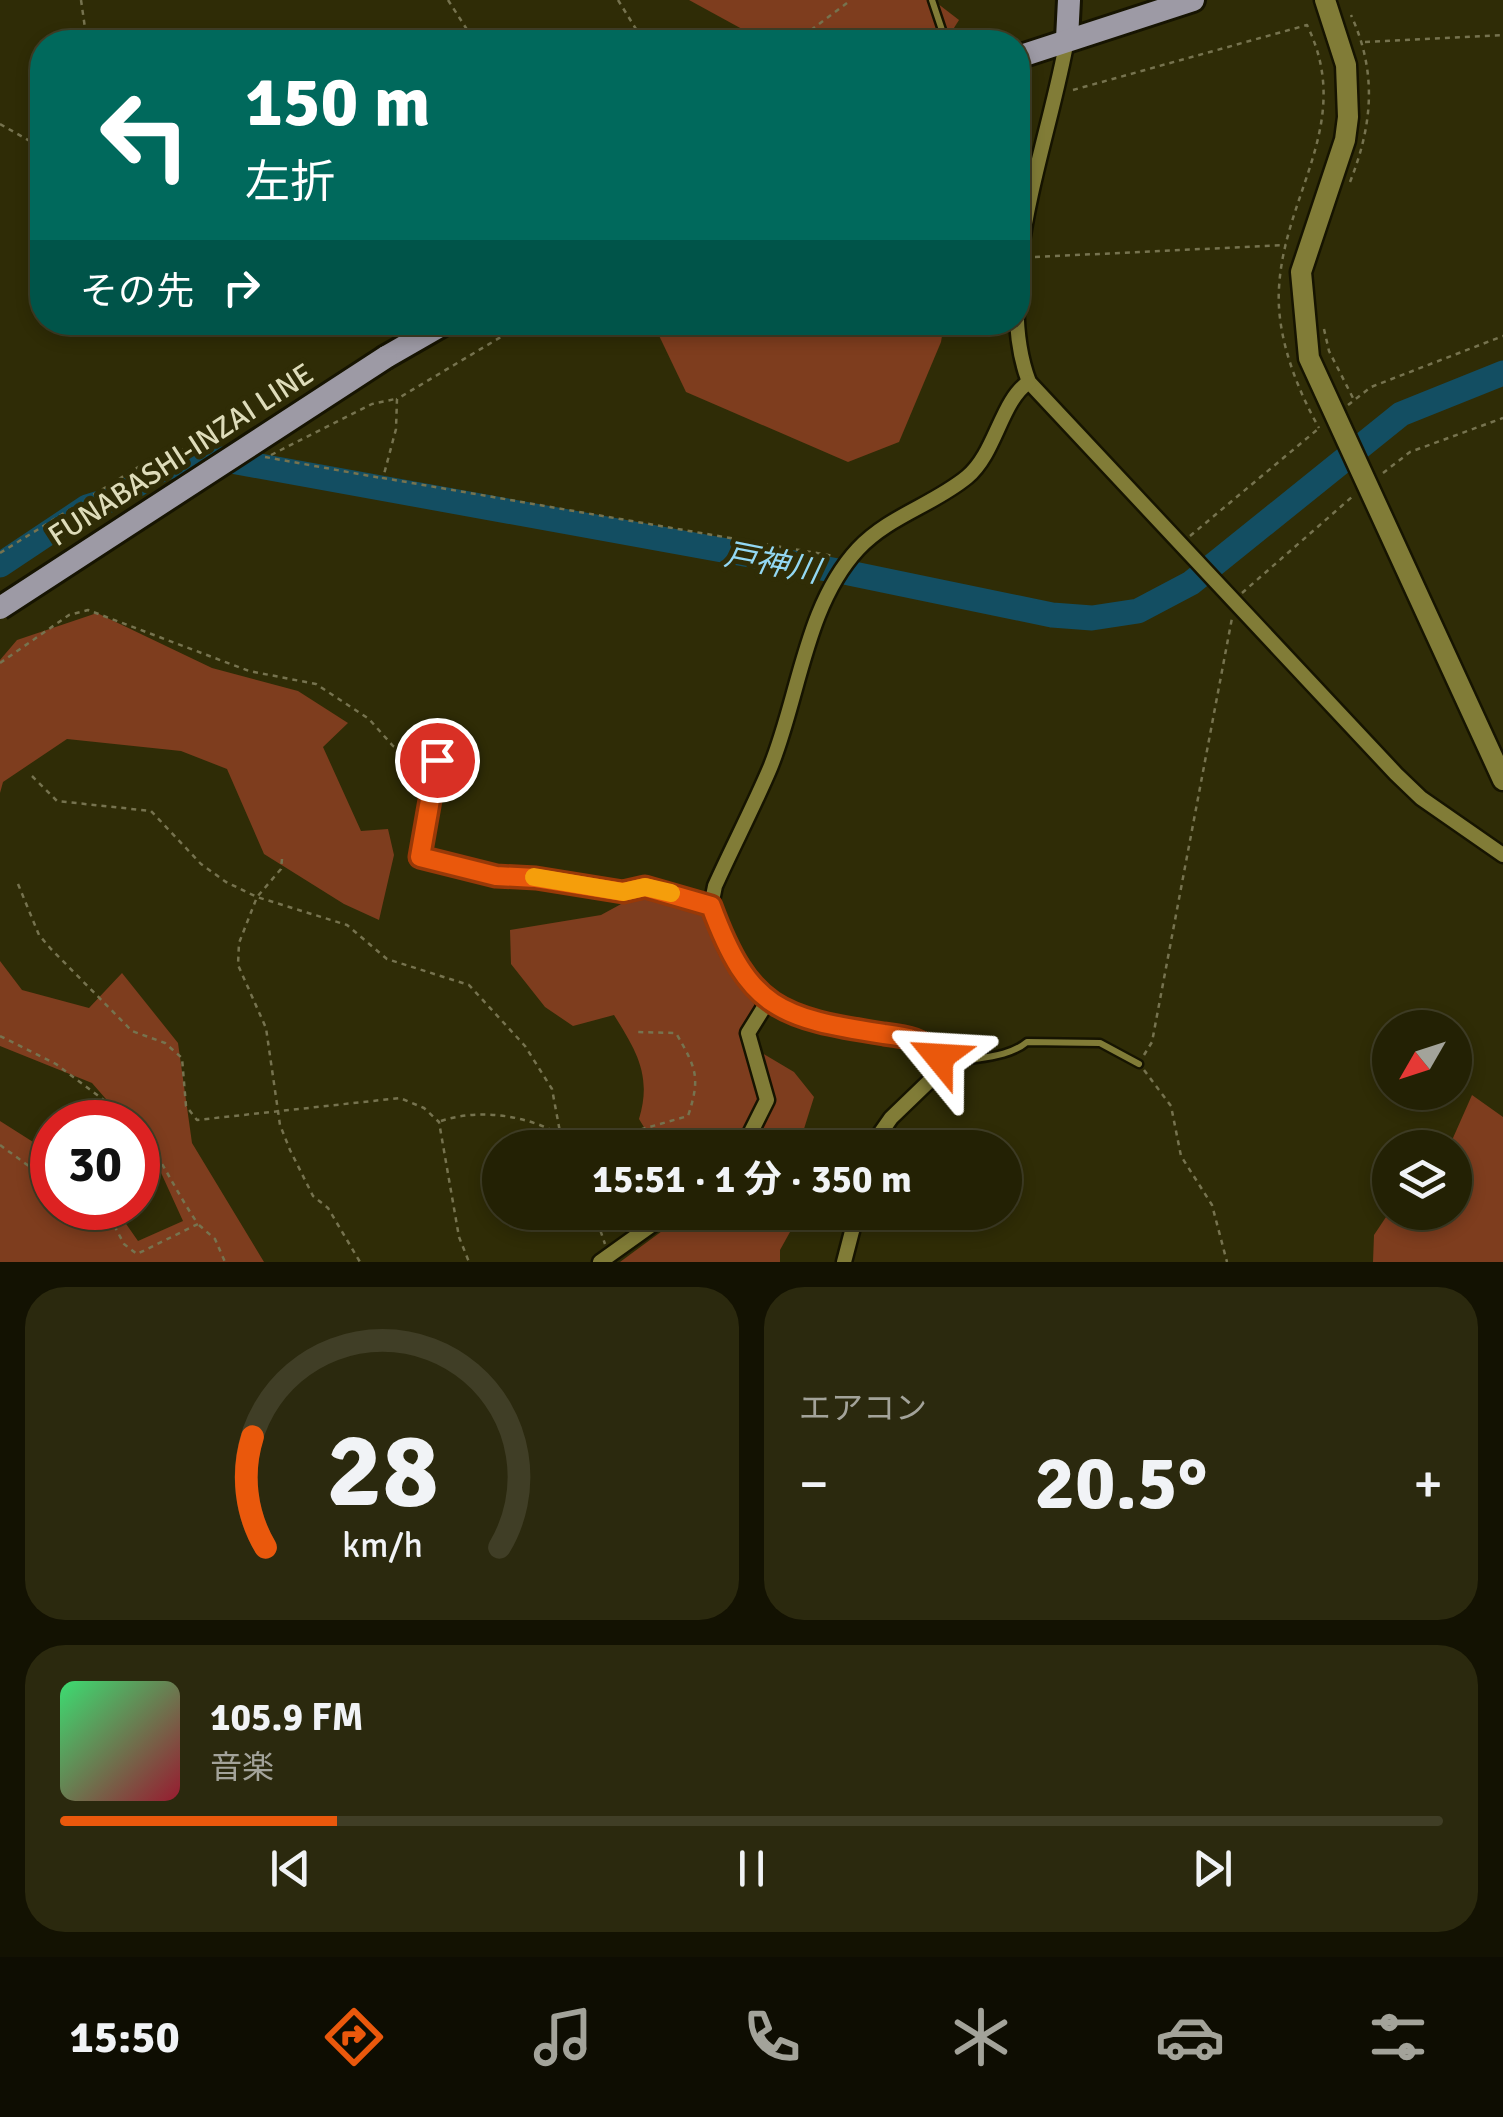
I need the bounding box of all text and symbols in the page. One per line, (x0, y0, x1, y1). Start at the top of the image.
text: 150 m (245, 59, 430, 145)
icon: left (80, 70, 210, 200)
text: 左折 (245, 155, 335, 210)
icon: right (214, 260, 269, 315)
text: その先 (80, 268, 194, 315)
street label: FUNABASHI-INZAI LINE (42, 355, 320, 555)
water label: 戸神川 (721, 535, 826, 592)
pin (395, 718, 480, 803)
icon: arrive (410, 733, 465, 788)
position arrow (887, 1005, 991, 1109)
north arrow (1372, 1010, 1472, 1110)
map controls (1372, 1010, 1472, 1230)
speed limit sign: 30 (30, 1100, 160, 1230)
button: layers (1372, 1130, 1472, 1230)
text: 15:51 · 1 分 · 350 m (592, 1156, 912, 1203)
text: エアコン (799, 1389, 927, 1428)
text: 28 (326, 1407, 438, 1535)
text: 20.5° (1035, 1437, 1208, 1530)
text: − (799, 1450, 829, 1518)
text: + (1413, 1450, 1443, 1518)
text: km/h (342, 1523, 422, 1567)
text: 105.9 FM (210, 1694, 363, 1741)
text: 音楽 (210, 1748, 274, 1787)
icon: previous (263, 1841, 318, 1896)
icon: pause (724, 1841, 779, 1896)
icon: next (1185, 1841, 1240, 1896)
icon: directions (319, 2002, 389, 2072)
icon: music (528, 2002, 598, 2072)
icon: phone (737, 2002, 807, 2072)
icon: climate (946, 2002, 1016, 2072)
icon: car (1155, 2002, 1225, 2072)
icon: filters (1363, 2002, 1433, 2072)
text: 15:50 (69, 2010, 180, 2065)

